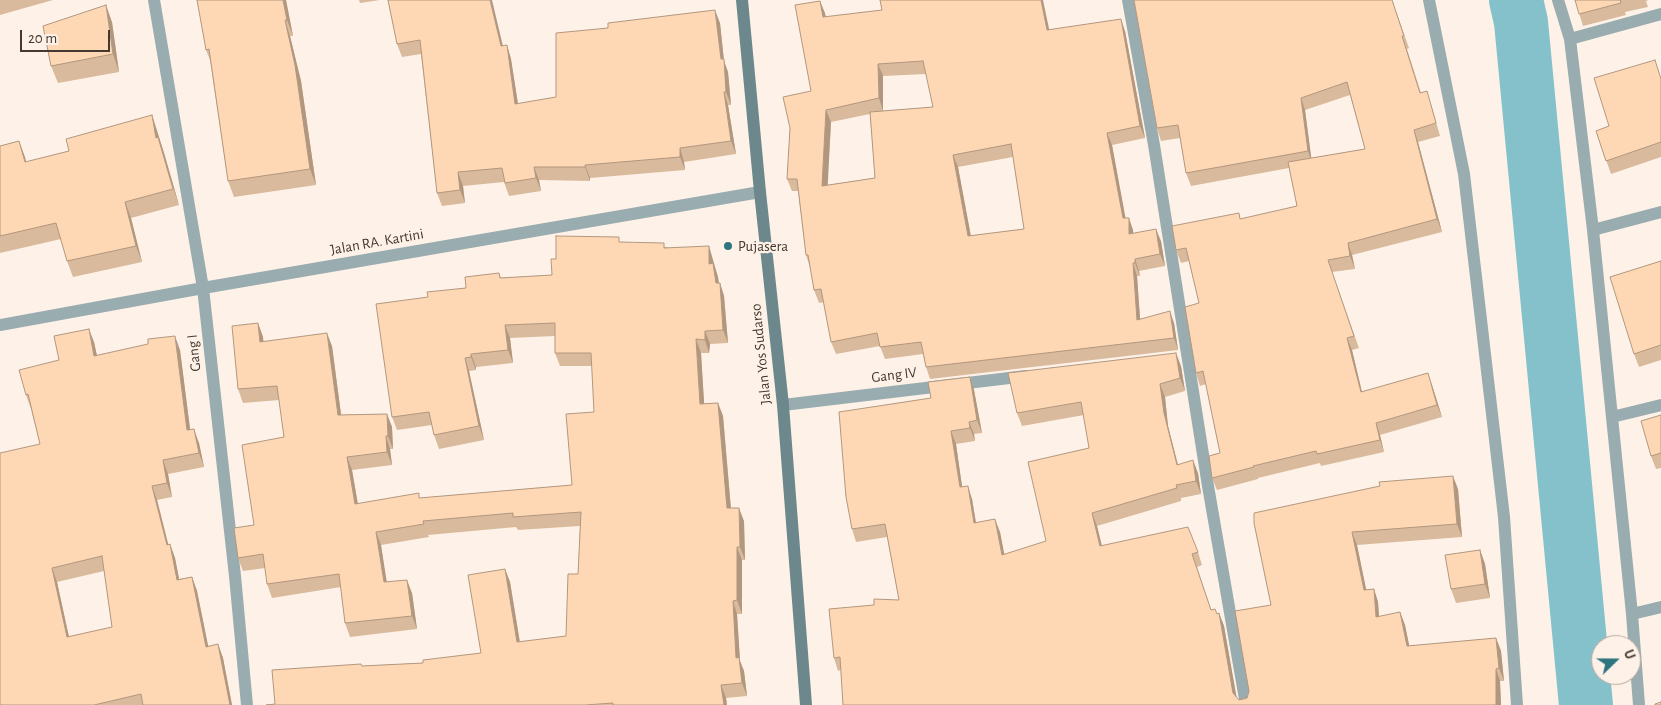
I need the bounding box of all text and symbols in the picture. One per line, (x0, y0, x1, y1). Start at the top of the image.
scale bar (22, 20, 112, 52)
text: 20 m (28, 31, 57, 46)
street label: Jalan RA. Kartini (329, 225, 425, 259)
place label: Pujasera (738, 237, 788, 255)
marker: Pujasera (722, 240, 734, 252)
street label: Jalan Yos Sudarso (747, 303, 775, 405)
street label: Gang I (183, 334, 205, 372)
street label: Gang IV (870, 363, 918, 387)
north arrow (1591, 635, 1641, 685)
text: U (1621, 648, 1637, 662)

